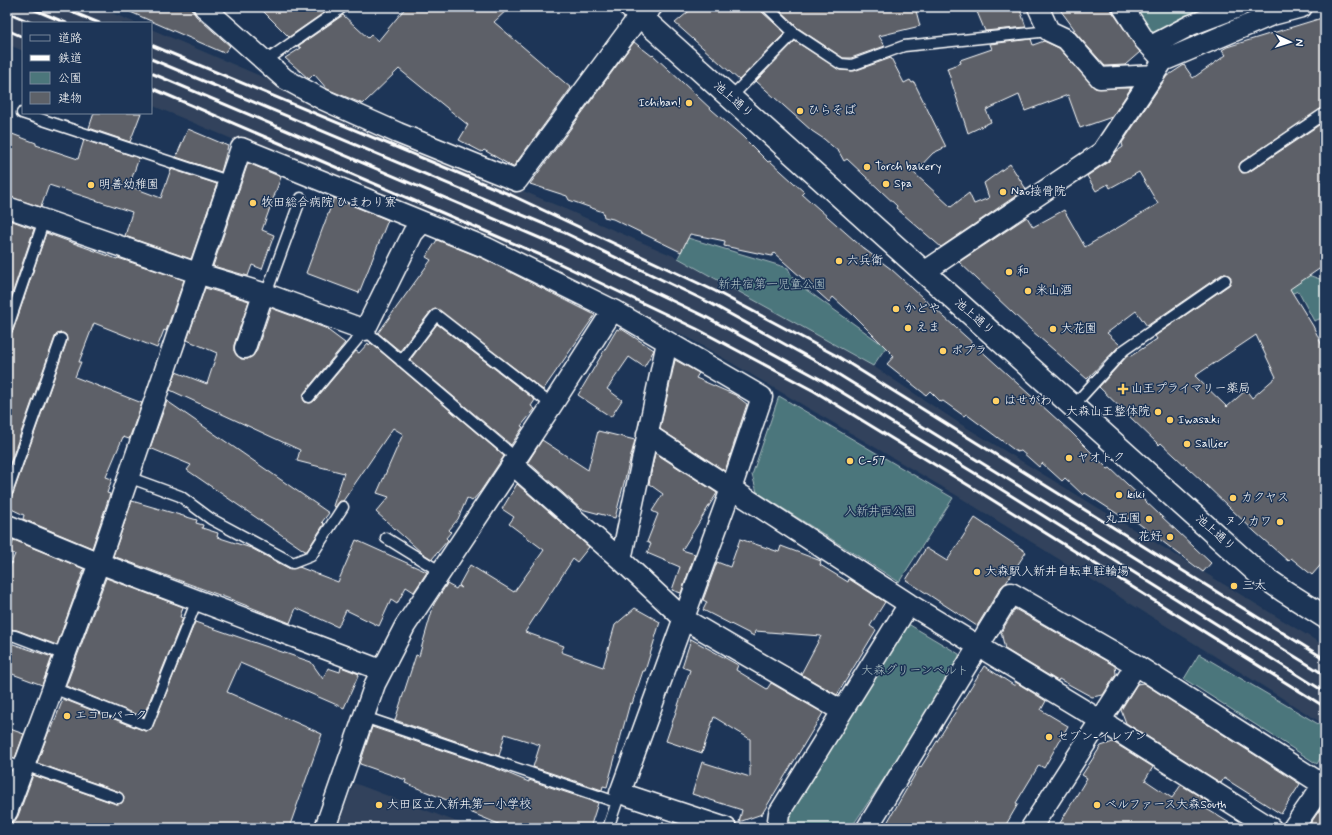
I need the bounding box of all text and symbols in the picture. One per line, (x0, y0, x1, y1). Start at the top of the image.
legend (22, 22, 152, 114)
north arrow (1270, 22, 1310, 62)
text: 道路 (58, 31, 82, 47)
text: N (1292, 38, 1306, 47)
text: 鉄道 (58, 51, 82, 67)
text: 公園 (58, 71, 82, 87)
street label: 池上通り (710, 78, 756, 122)
text: 建物 (58, 91, 82, 107)
place label: Ichiban! (638, 95, 681, 111)
marker: Ichiban! (684, 98, 694, 108)
place label: ひらそば (808, 103, 856, 119)
marker: ひらそば (795, 106, 805, 116)
place label: Torch bakery (875, 159, 942, 175)
marker: Torch bakery (862, 162, 872, 172)
place label: Spa (894, 176, 912, 192)
place label: 明善幼稚園 (99, 177, 159, 193)
marker: Spa (881, 179, 891, 189)
marker: 明善幼稚園 (86, 180, 96, 190)
place label: Nao接骨院 (1011, 184, 1066, 200)
marker: Nao接骨院 (998, 187, 1008, 197)
place label: 牧田総合病院 ひまわり寮 (261, 195, 396, 211)
marker: 牧田総合病院 ひまわり寮 (248, 198, 258, 208)
place label: 六兵衛 (847, 253, 883, 269)
marker: 六兵衛 (834, 256, 844, 266)
place label: 和 (1017, 264, 1029, 280)
marker: 和 (1004, 267, 1014, 277)
park label: 新井宿第一児童公園 (718, 277, 826, 293)
place label: 米山酒 (1036, 283, 1072, 299)
marker: 米山酒 (1023, 286, 1033, 296)
street label: 池上通り (951, 295, 997, 339)
place label: かどや (904, 301, 940, 317)
marker: かどや (891, 304, 901, 314)
place label: えま (916, 320, 940, 336)
place label: 大花園 (1061, 321, 1097, 337)
marker: えま (903, 323, 913, 333)
marker: 大花園 (1048, 324, 1058, 334)
place label: ポプラ (951, 343, 987, 359)
marker: ポプラ (938, 346, 948, 356)
place label: 山王プライマリー薬局 (1131, 381, 1251, 397)
marker: 山王プライマリー薬局 (1118, 384, 1128, 394)
place label: はせがわ (1004, 393, 1052, 409)
marker: はせがわ (991, 396, 1001, 406)
place label: 大森山王整体院 (1066, 404, 1150, 420)
marker: 大森山王整体院 (1153, 407, 1163, 417)
place label: Iwasaki (1178, 412, 1220, 428)
marker: Iwasaki (1165, 415, 1175, 425)
place label: Sallier (1195, 436, 1229, 452)
marker: Sallier (1182, 439, 1192, 449)
place label: ヤオトク (1077, 450, 1125, 466)
place label: C-57 (858, 453, 885, 469)
marker: ヤオトク (1064, 453, 1074, 463)
marker: C-57 (845, 456, 855, 466)
place label: kiki (1127, 487, 1145, 503)
marker: kiki (1114, 490, 1124, 500)
place label: カクヤス (1241, 490, 1289, 506)
marker: カクヤス (1228, 493, 1238, 503)
park label: 入新井西公園 (844, 504, 916, 520)
place label: 丸五園 (1105, 511, 1141, 527)
street label: 池上通り (1192, 511, 1238, 555)
marker: 丸五園 (1144, 514, 1154, 524)
place label: ヌノカワ (1224, 514, 1272, 530)
marker: ヌノカワ (1275, 517, 1285, 527)
place label: 花好 (1138, 529, 1162, 545)
marker: 花好 (1165, 532, 1175, 542)
place label: 大森駅入新井自転車駐輪場 (985, 564, 1129, 580)
marker: 大森駅入新井自転車駐輪場 (972, 567, 982, 577)
place label: 三太 (1242, 578, 1266, 594)
marker: 三太 (1229, 581, 1239, 591)
park label: 大森グリーンベルト (861, 663, 969, 679)
place label: エコロパーク (75, 708, 147, 724)
marker: エコロパーク (62, 711, 72, 721)
place label: セブン-イレブン (1057, 729, 1146, 745)
marker: セブン-イレブン (1044, 732, 1054, 742)
place label: 大田区立入新井第一小学校 (387, 797, 531, 813)
place label: ベルファース大森South (1105, 797, 1226, 813)
marker: 大田区立入新井第一小学校 (374, 800, 384, 810)
marker: ベルファース大森South (1092, 800, 1102, 810)

